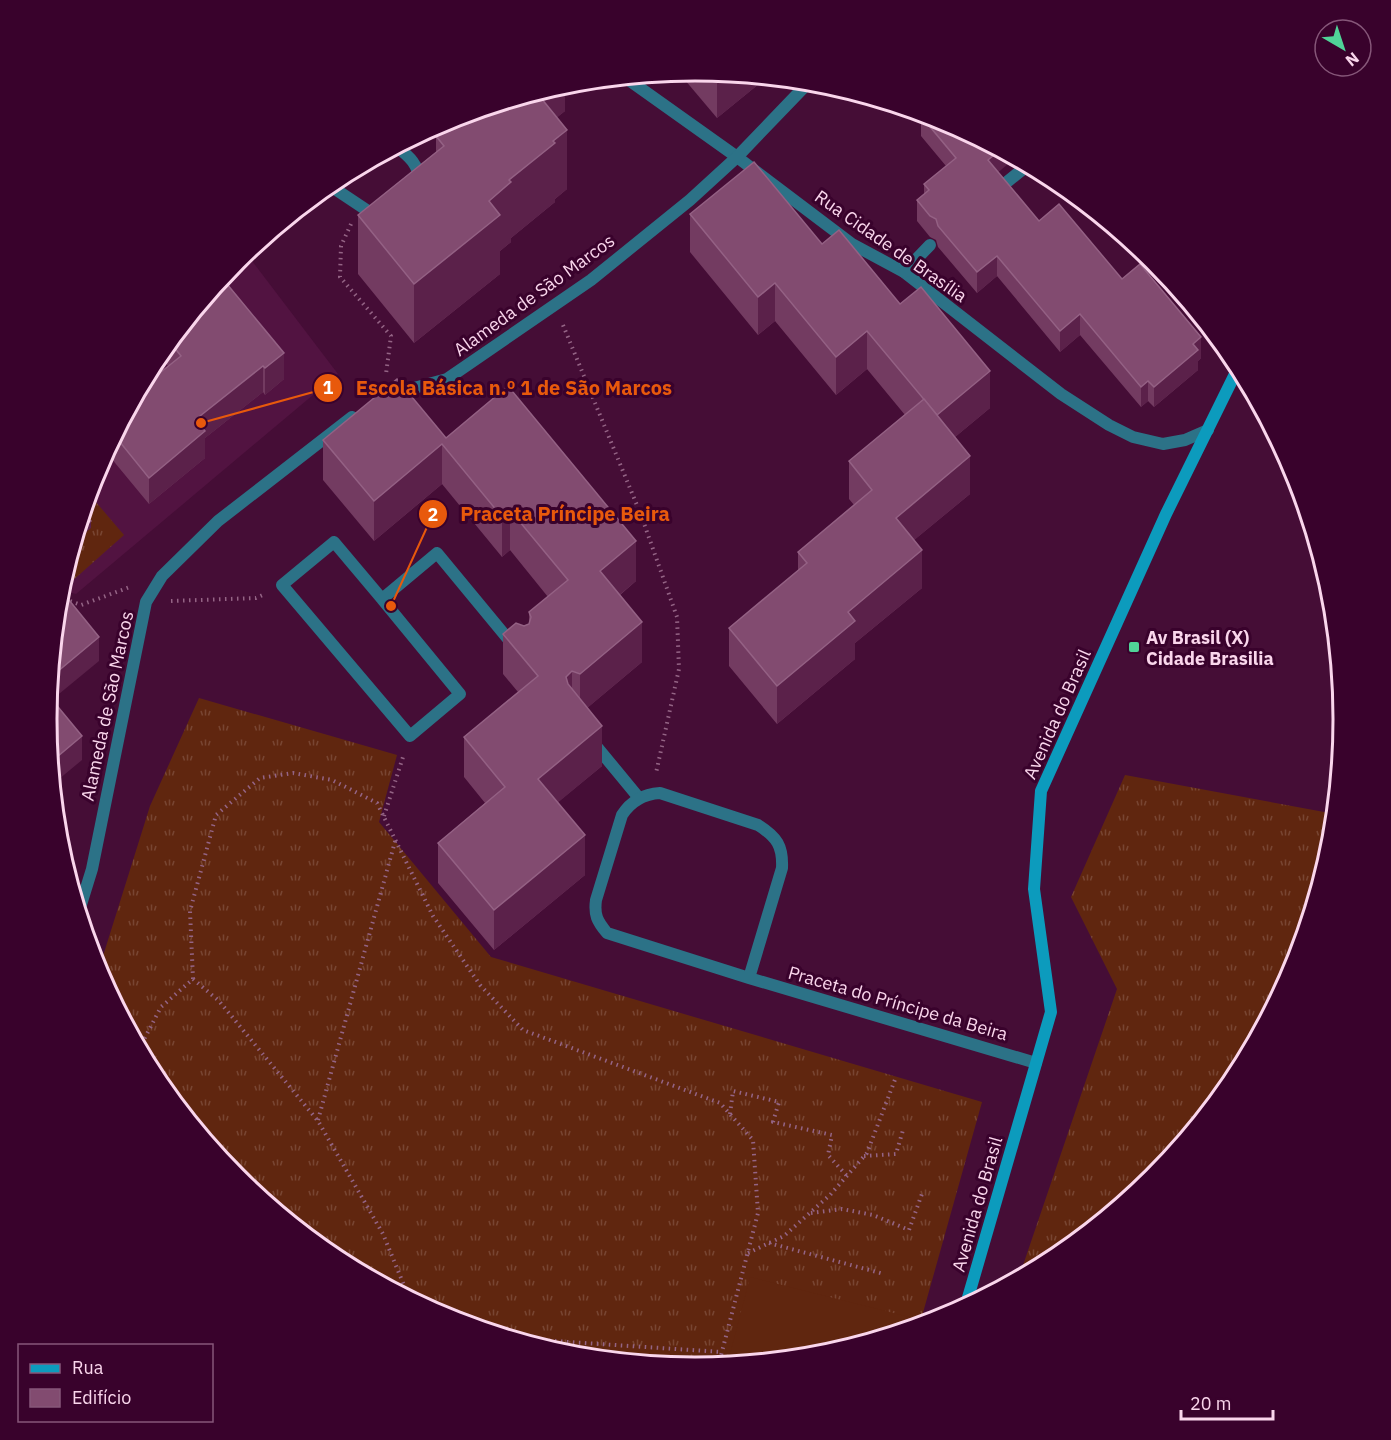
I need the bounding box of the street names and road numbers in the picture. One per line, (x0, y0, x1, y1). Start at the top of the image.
street label: Rua Cidade de Brasília (810, 185, 972, 307)
street label: Alameda de São Marcos (449, 229, 619, 361)
street label: Alameda de São Marcos (76, 609, 138, 803)
street label: Avenida do Brasil (1018, 645, 1096, 782)
street label: Praceta do Príncipe da Beira (786, 961, 1011, 1046)
street label: Avenida do Brasil (947, 1134, 1007, 1274)

